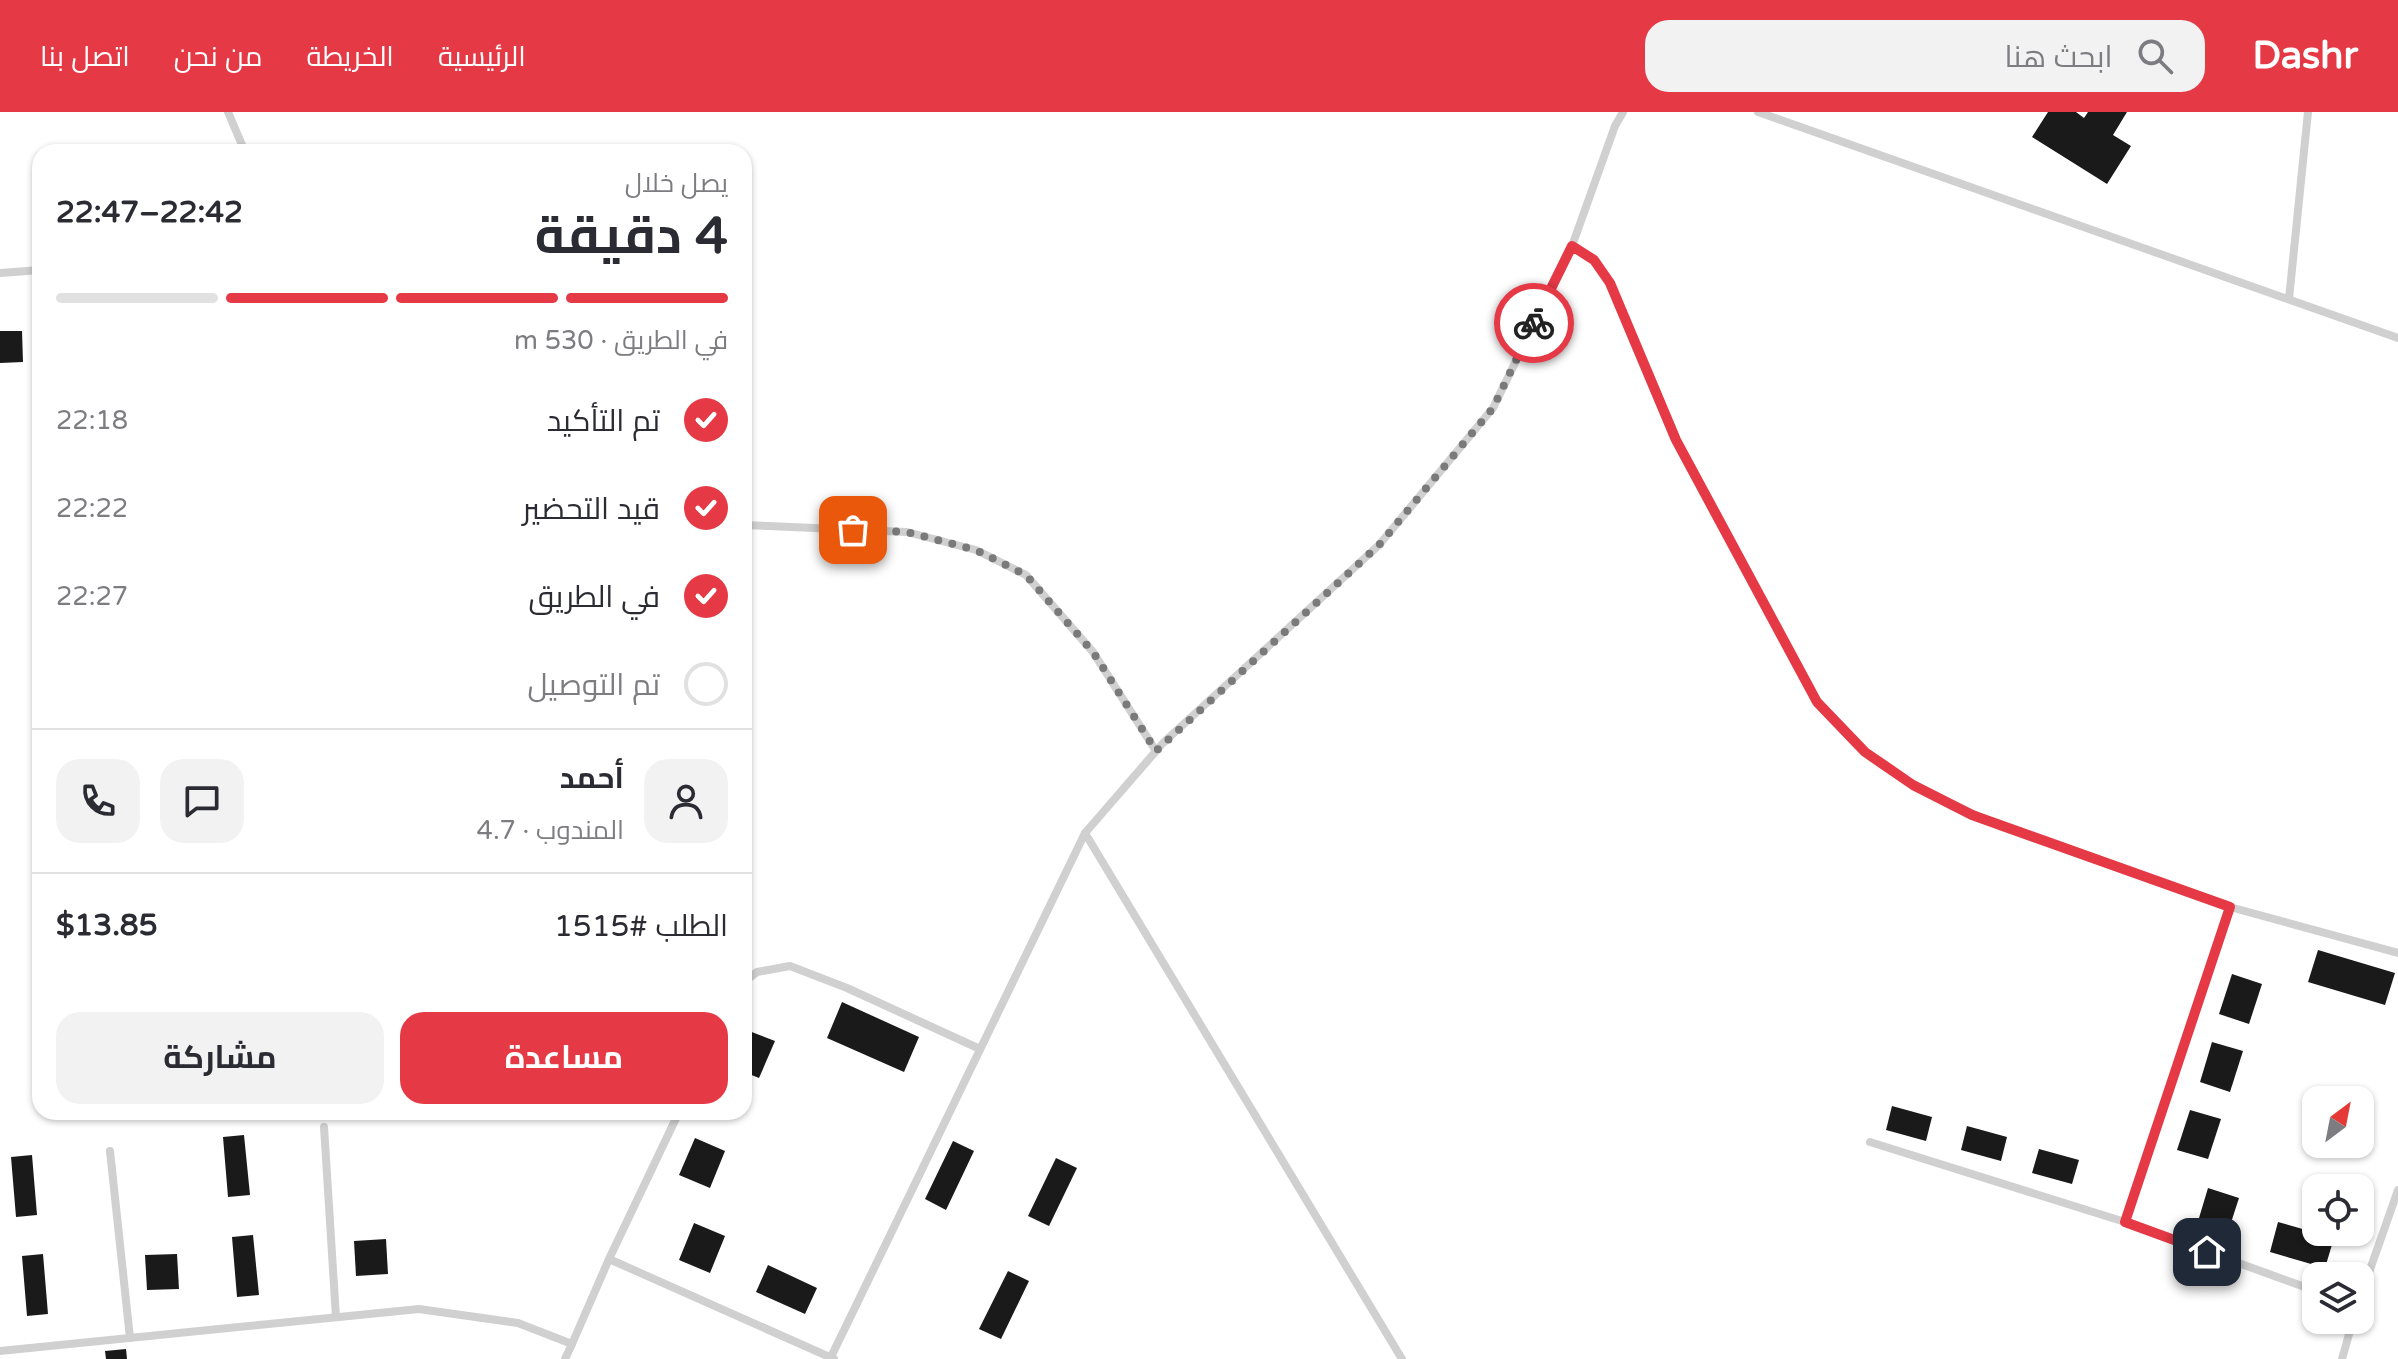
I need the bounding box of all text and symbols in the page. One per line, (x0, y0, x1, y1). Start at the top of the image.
search box (1645, 20, 2205, 92)
text: Dashr (2253, 33, 2358, 79)
icon: search (2133, 34, 2177, 78)
text: ابحث هنا (2005, 39, 2113, 76)
text: اتصل بنا (40, 40, 130, 74)
text: من نحن (174, 40, 262, 74)
text: الخريطة (306, 40, 394, 74)
text: الرئيسية (438, 40, 526, 74)
text: يصل خلال (625, 168, 728, 199)
text: 22:42–22:47 (56, 194, 243, 231)
text: 4 دقيقة (535, 205, 728, 268)
courier (1494, 283, 1574, 363)
icon: bike (1512, 301, 1556, 345)
text: في الطريق · 530 m (514, 325, 728, 356)
icon: check (684, 398, 728, 442)
text: تم التأكيد (547, 403, 660, 440)
text: 22:18 (56, 405, 128, 436)
icon: check (684, 486, 728, 530)
text: قيد التحضير (522, 491, 660, 528)
text: 22:22 (56, 493, 128, 524)
pin (819, 496, 887, 564)
icon: bag (831, 508, 875, 552)
icon: check (684, 574, 728, 618)
text: في الطريق (528, 579, 660, 616)
text: 22:27 (56, 581, 128, 612)
text: تم التوصيل (528, 667, 660, 704)
button: phone (56, 759, 140, 843)
button: chat (160, 759, 244, 843)
button: person (644, 759, 728, 843)
text: أحمد (560, 760, 624, 797)
text: المندوب · 4.7 (477, 815, 624, 846)
text: $13.85 (56, 907, 158, 944)
text: الطلب #1515 (554, 908, 728, 945)
button: مشاركة (56, 1012, 384, 1104)
button: مساعدة (400, 1012, 728, 1104)
north arrow (2302, 1086, 2374, 1158)
map controls (2302, 1086, 2374, 1334)
button: locate (2302, 1174, 2374, 1246)
pin (2173, 1218, 2241, 1286)
icon: home (2185, 1230, 2229, 1274)
button: layers (2302, 1262, 2374, 1334)

